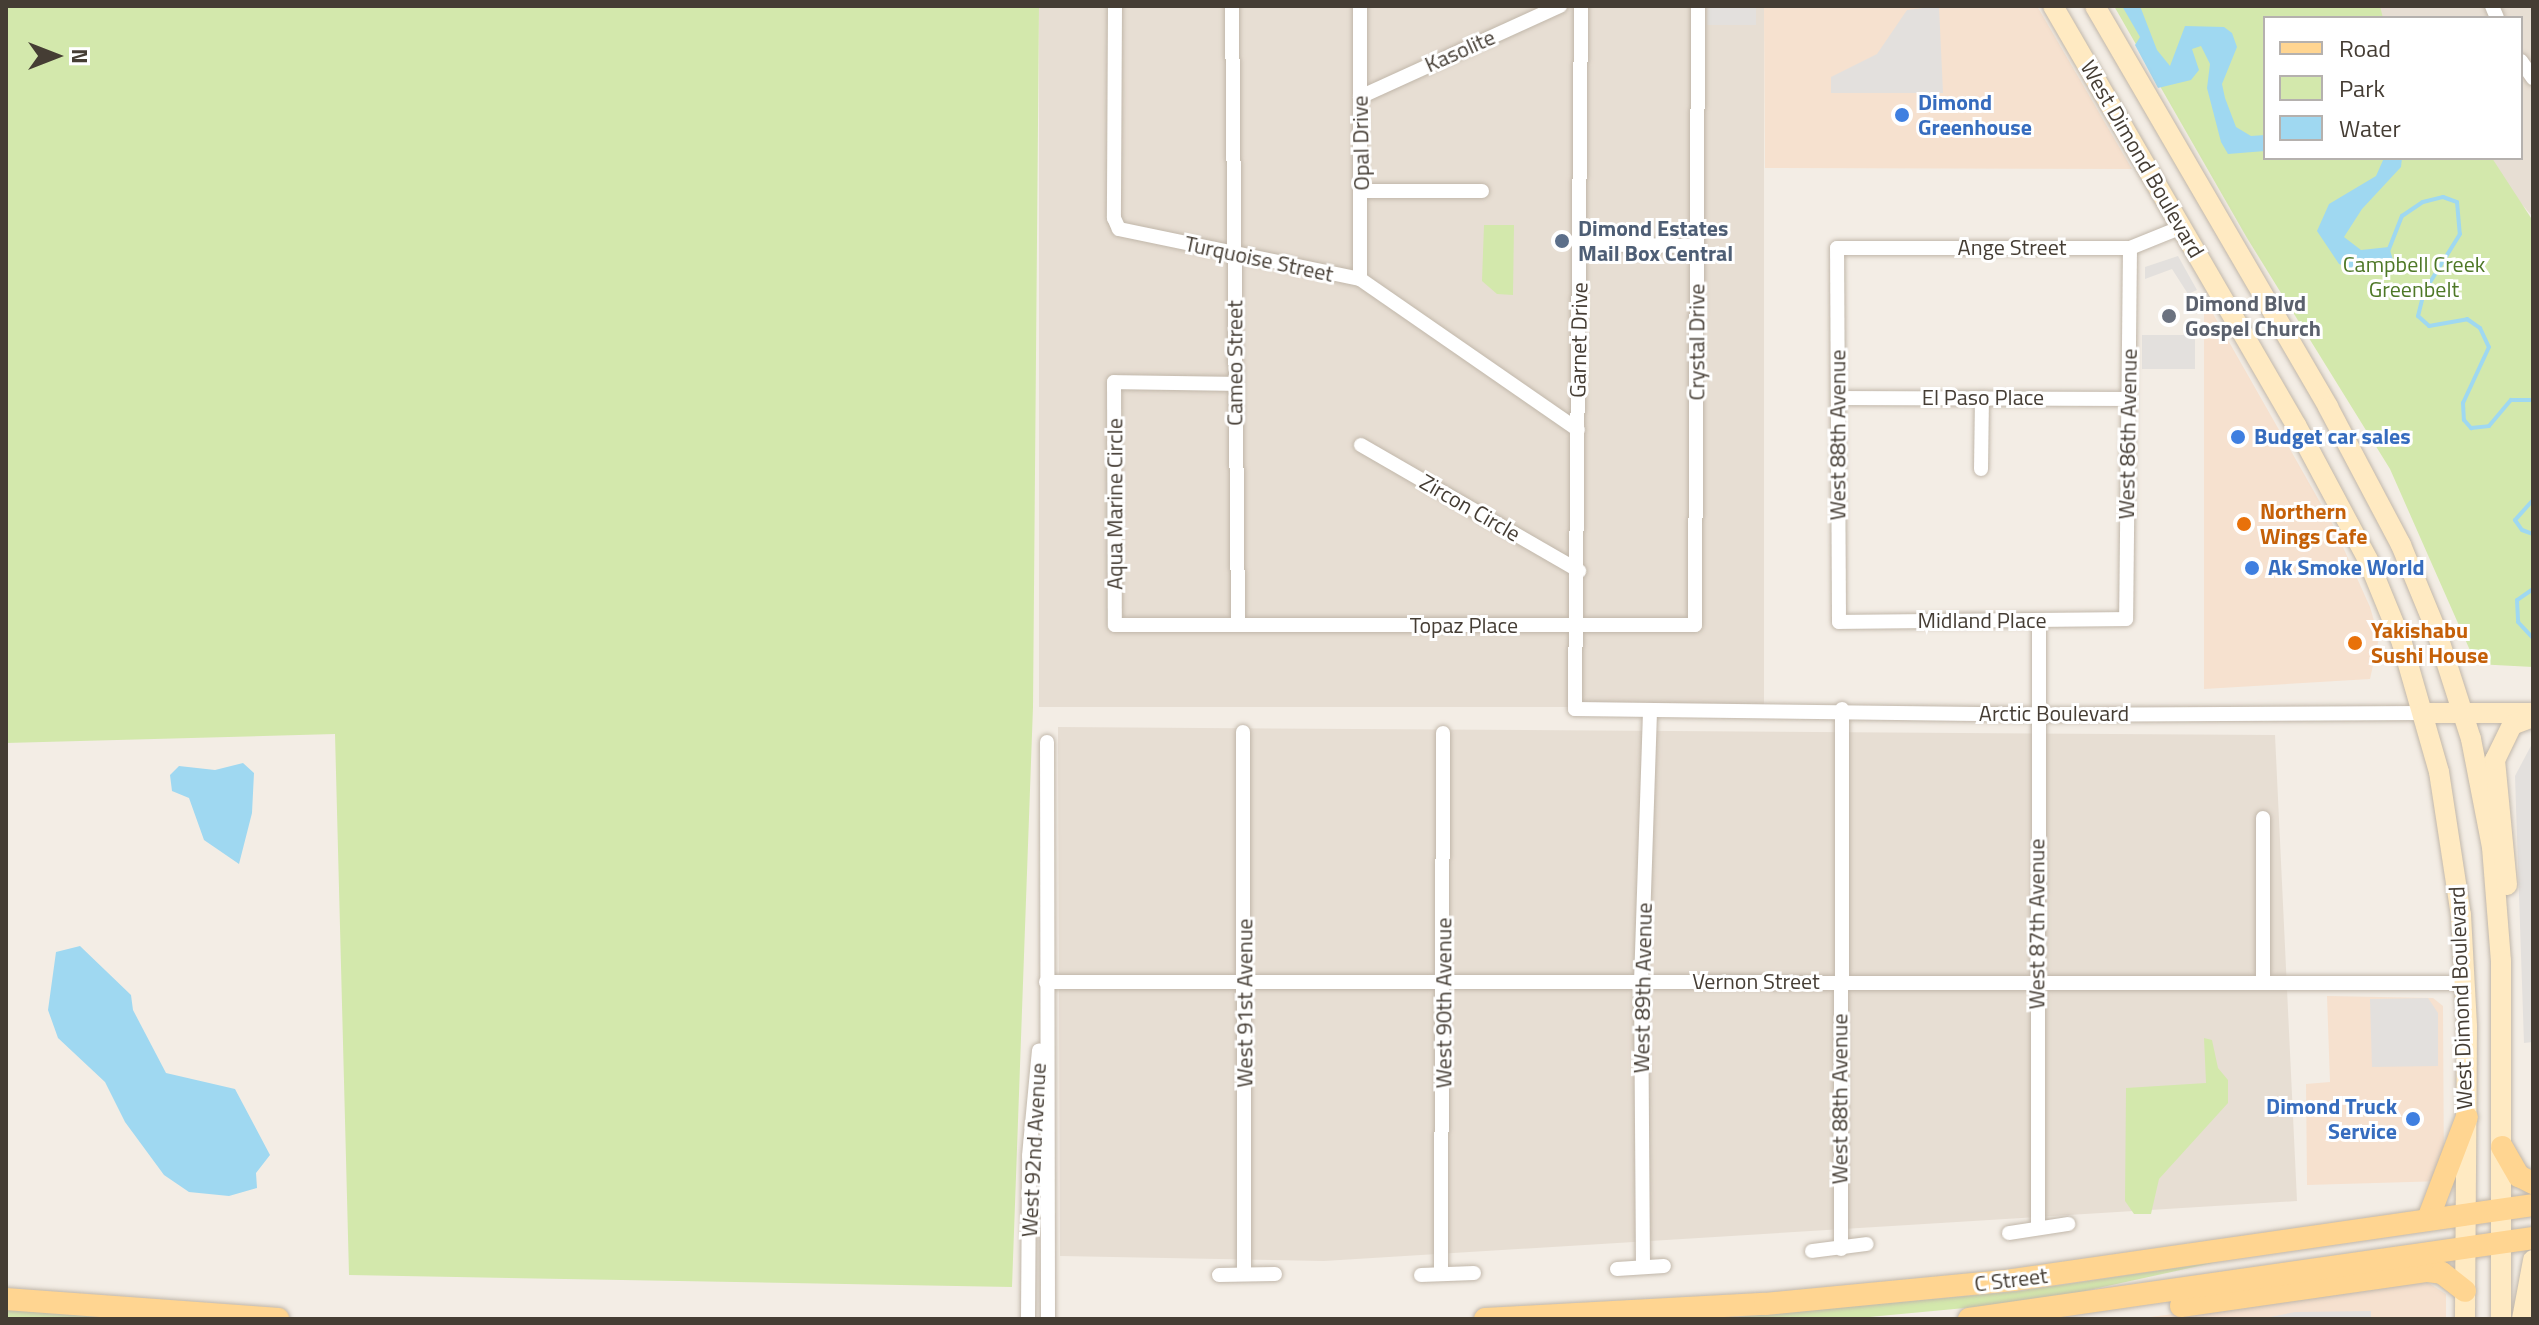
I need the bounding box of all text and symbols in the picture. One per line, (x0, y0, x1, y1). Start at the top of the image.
north arrow (16, 16, 96, 96)
legend (2263, 16, 2523, 160)
street label: Kasolite (1421, 24, 1499, 78)
text: Road (2339, 30, 2391, 66)
text: N (63, 48, 97, 64)
street label: West Dimond Boulevard (2075, 56, 2209, 262)
text: Park (2339, 70, 2385, 106)
place label: Dimond Greenhouse (1918, 89, 2032, 140)
street label: Opal Drive (1347, 95, 1375, 191)
marker: Dimond Greenhouse (1893, 106, 1911, 124)
text: Water (2339, 110, 2401, 146)
place label: Dimond Estates Mail Box Central (1578, 215, 1733, 266)
street label: Turquoise Street (1182, 230, 1336, 288)
marker: Dimond Estates Mail Box Central (1553, 232, 1571, 250)
street label: Ange Street (1958, 235, 2066, 261)
park label: Campbell Creek Greenbelt (2343, 251, 2485, 302)
street label: Garnet Drive (1565, 282, 1593, 398)
street label: Crystal Drive (1684, 284, 1710, 400)
place label: Dimond Blvd Gospel Church (2185, 290, 2321, 342)
street label: Cameo Street (1222, 300, 1248, 426)
marker: Dimond Blvd Gospel Church (2160, 307, 2178, 325)
street label: West 86th Avenue (2113, 348, 2143, 520)
street label: West 88th Avenue (1825, 350, 1851, 520)
street label: El Paso Place (1922, 385, 2044, 411)
street label: Aqua Marine Circle (1102, 418, 1128, 590)
place label: Budget car sales (2254, 424, 2411, 450)
marker: Budget car sales (2229, 428, 2247, 446)
street label: Zircon Circle (1415, 469, 1525, 547)
place label: Northern Wings Cafe (2260, 498, 2367, 550)
marker: Northern Wings Cafe (2235, 515, 2253, 533)
place label: Ak Smoke World (2268, 555, 2425, 581)
marker: Ak Smoke World (2243, 559, 2261, 577)
street label: Midland Place (1917, 608, 2047, 634)
street label: Topaz Place (1410, 613, 1518, 639)
place label: Yakishabu Sushi House (2371, 617, 2488, 668)
marker: Yakishabu Sushi House (2346, 634, 2364, 652)
street label: Arctic Boulevard (1979, 701, 2129, 727)
street label: West 87th Avenue (2024, 839, 2050, 1009)
street label: West Dimond Boulevard (2444, 886, 2478, 1110)
street label: West 89th Avenue (1628, 902, 1658, 1074)
street label: West 91st Avenue (1232, 918, 1258, 1088)
street label: West 90th Avenue (1431, 918, 1457, 1088)
street label: Vernon Street (1692, 969, 1820, 995)
street label: West 88th Avenue (1827, 1014, 1853, 1184)
street label: West 92nd Avenue (1016, 1062, 1052, 1238)
place label: Dimond Truck Service (2266, 1093, 2397, 1144)
marker: Dimond Truck Service (2404, 1110, 2422, 1128)
street label: C Street (1973, 1262, 2049, 1298)

